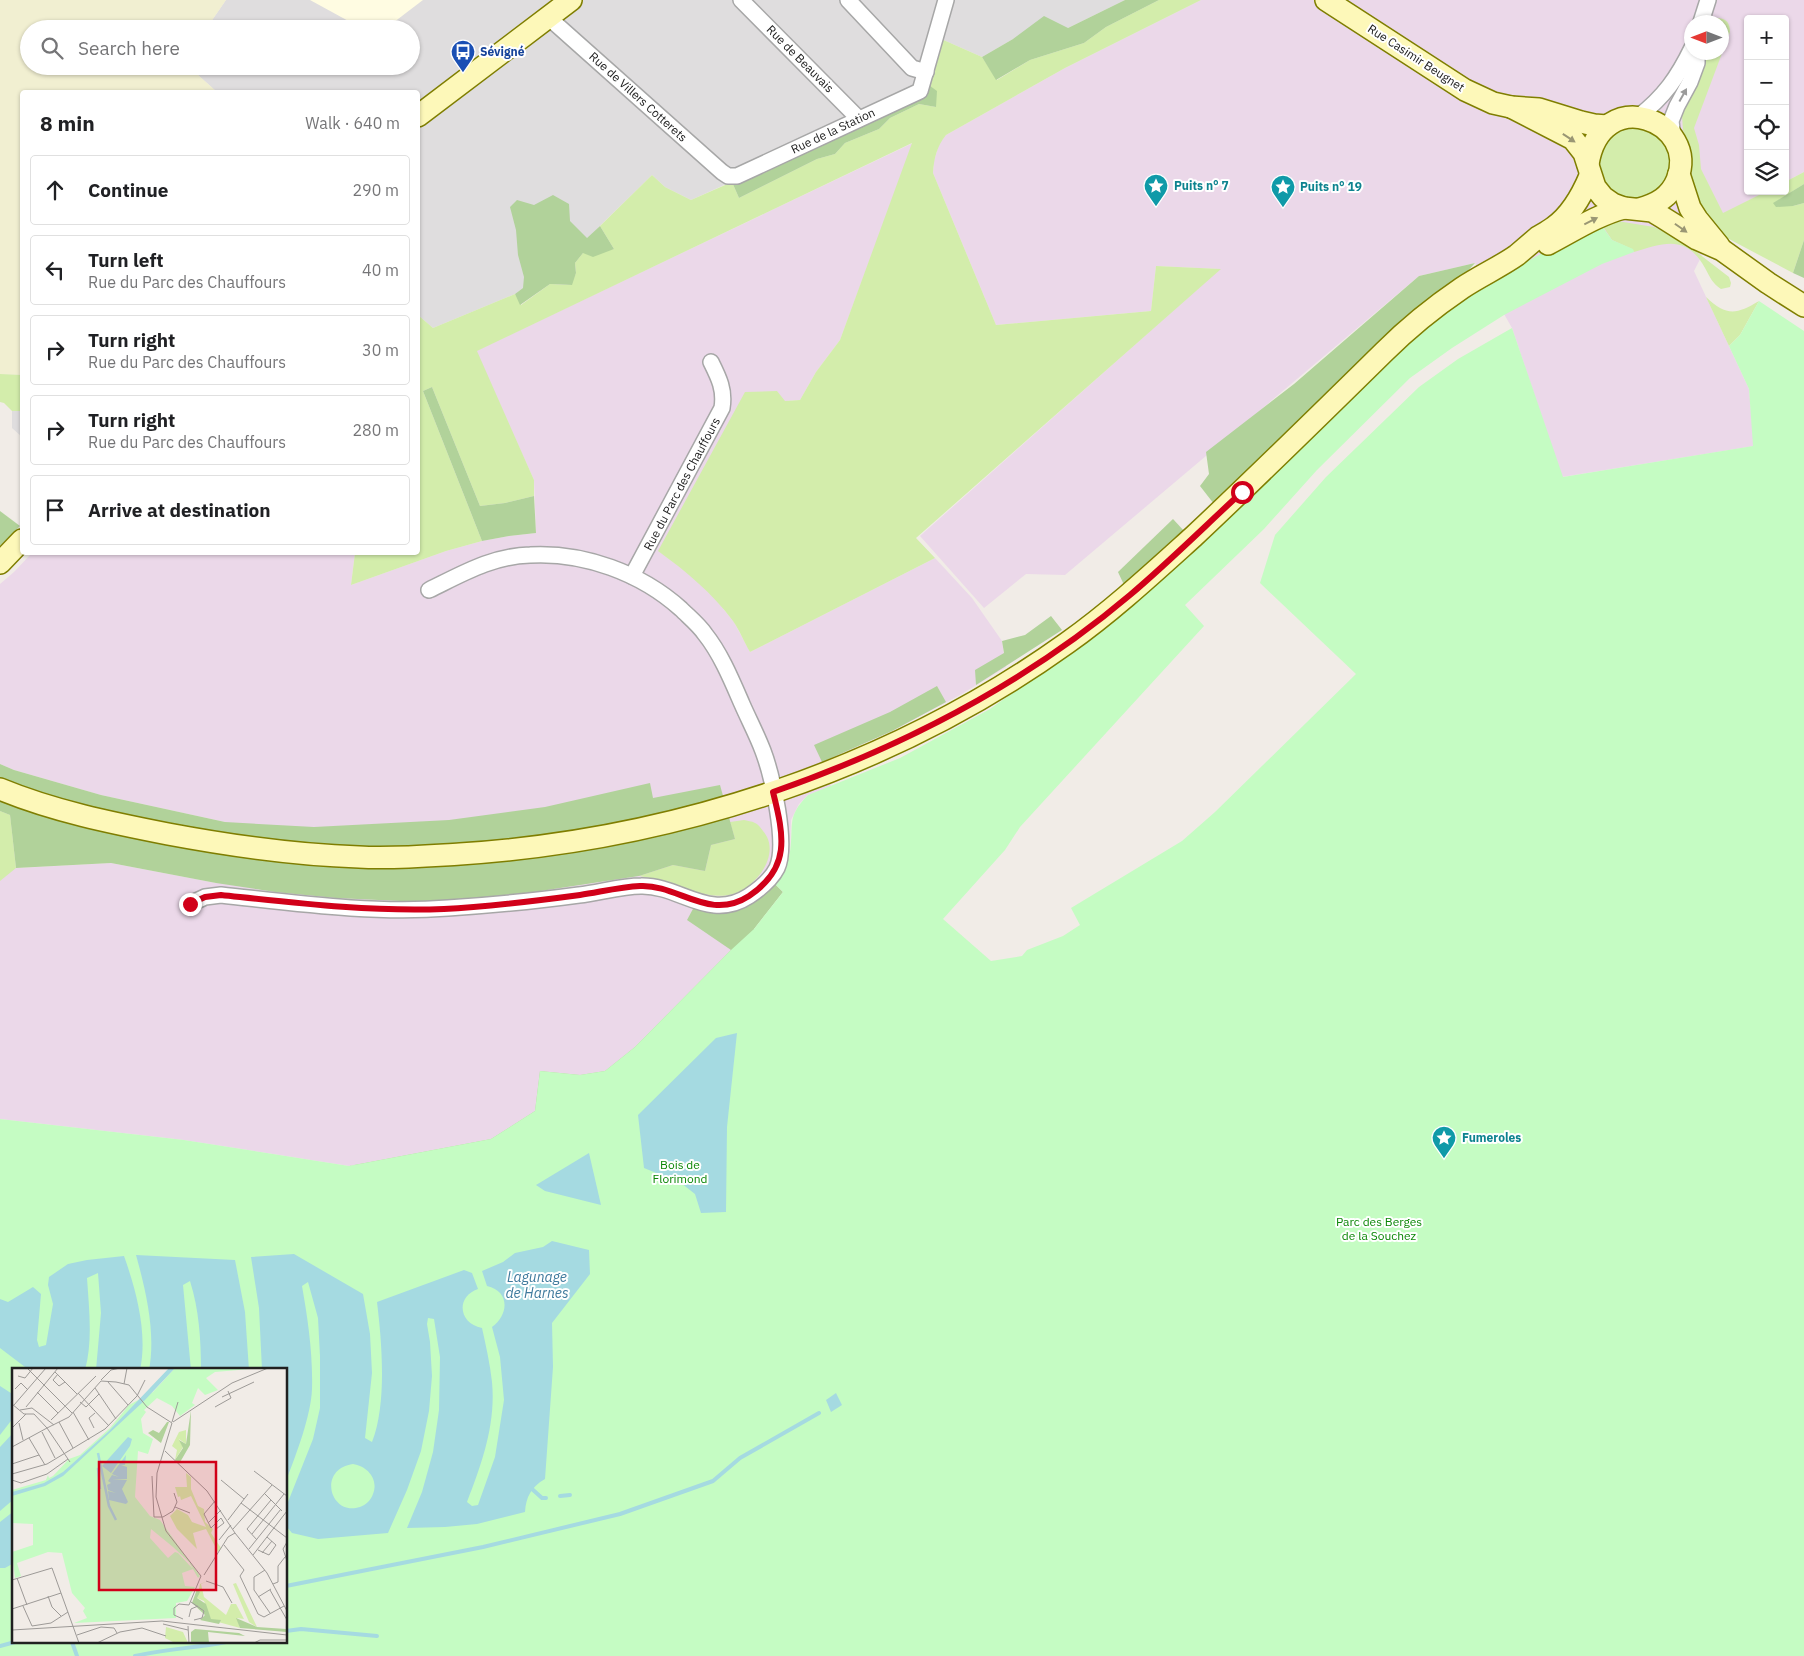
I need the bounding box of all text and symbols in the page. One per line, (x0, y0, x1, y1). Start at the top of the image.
north arrow (1684, 15, 1729, 60)
map controls (1744, 15, 1789, 195)
button: + (1744, 15, 1789, 60)
search box (20, 20, 420, 75)
street label: Rue Casimir Beugnet (1365, 21, 1468, 95)
street label: Rue de Beauvais (764, 22, 837, 96)
icon: search (38, 34, 66, 62)
text: Search here (78, 36, 180, 60)
bus stop icon: Sévigné (450, 39, 476, 73)
place label: Sévigné (480, 44, 525, 59)
street label: Rue de Villers Cotterets (586, 49, 691, 145)
button: − (1744, 60, 1789, 105)
one-way arrow (1679, 87, 1687, 102)
street label: Rue de la Station (788, 104, 877, 157)
button: locate (1744, 105, 1789, 150)
text: 8 min (40, 109, 95, 137)
text: Walk · 640 m (305, 113, 400, 133)
one-way arrow (1562, 133, 1576, 143)
button: layers (1744, 150, 1789, 195)
place icon: Puits n° 7 (1143, 173, 1169, 207)
place icon: Puits n° 19 (1270, 174, 1296, 208)
icon: ahead (41, 176, 69, 204)
text: Continue (88, 178, 168, 202)
place label: Puits n° 7 (1174, 178, 1229, 193)
place label: Puits n° 19 (1300, 179, 1362, 194)
text: 290 m (352, 180, 399, 200)
one-way arrow (1584, 217, 1598, 225)
one-way arrow (1674, 223, 1688, 233)
text: Turn left (88, 248, 164, 272)
icon: left (41, 256, 69, 284)
text: 40 m (362, 260, 399, 280)
text: Rue du Parc des Chauffours (88, 272, 286, 292)
text: Turn right (88, 328, 175, 352)
icon: right (41, 336, 69, 364)
text: 30 m (362, 340, 399, 360)
text: Rue du Parc des Chauffours (88, 352, 286, 372)
text: Turn right (88, 408, 175, 432)
street label: Rue du Parc des Chauffours (640, 415, 723, 553)
icon: right (41, 416, 69, 444)
text: 280 m (352, 420, 399, 440)
text: Rue du Parc des Chauffours (88, 432, 286, 452)
route start (1231, 481, 1254, 504)
icon: arrive (41, 496, 69, 524)
text: Arrive at destination (88, 498, 271, 522)
route end (179, 893, 202, 916)
place icon: Fumeroles (1431, 1125, 1457, 1159)
place label: Fumeroles (1462, 1130, 1521, 1145)
park label: Bois de Florimond (652, 1157, 708, 1186)
park label: Parc des Berges de la Souchez (1336, 1214, 1422, 1243)
water label: Lagunage de Harnes (505, 1268, 569, 1302)
inset map (12, 1368, 288, 1644)

